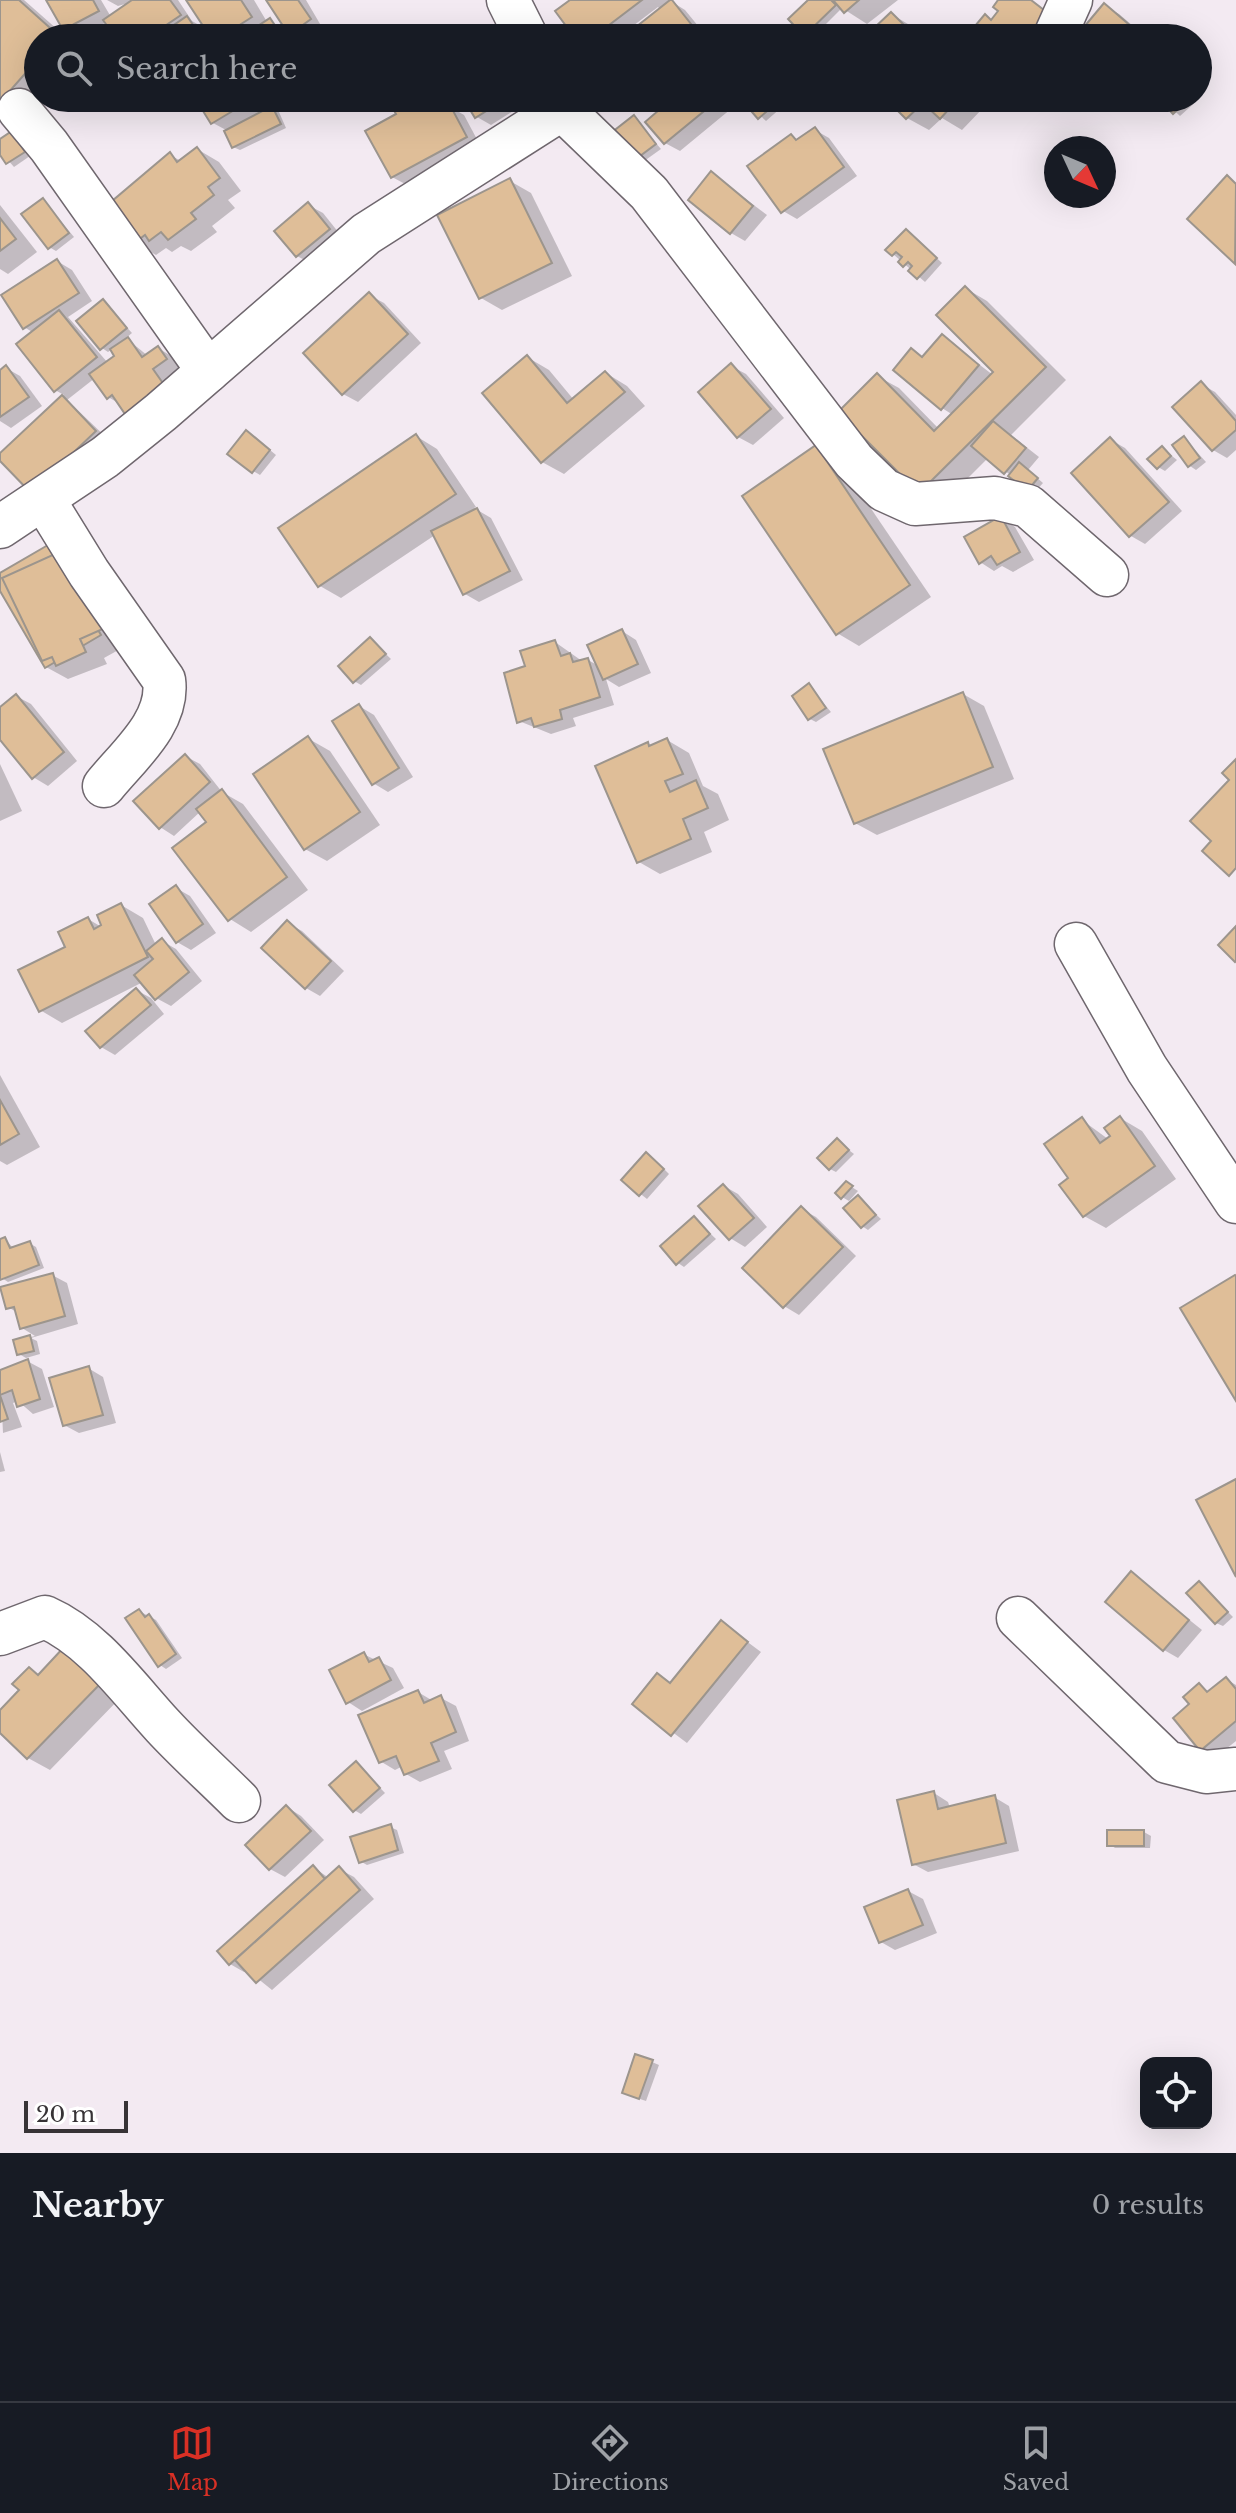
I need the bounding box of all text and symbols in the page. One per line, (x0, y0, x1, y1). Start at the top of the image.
search box (24, 24, 1212, 112)
icon: search (52, 46, 96, 90)
text: Search here (116, 50, 297, 87)
north arrow (1044, 136, 1116, 208)
map controls (1140, 2057, 1212, 2129)
button: locate (1140, 2057, 1212, 2129)
scale bar (24, 2097, 128, 2133)
text: 20 m (36, 2101, 95, 2128)
text: Nearby (32, 2184, 164, 2226)
text: 0 results (1092, 2189, 1204, 2221)
tab: Map (167, 2421, 218, 2496)
tab: Directions (552, 2421, 669, 2496)
tab: Saved (1003, 2421, 1069, 2496)

